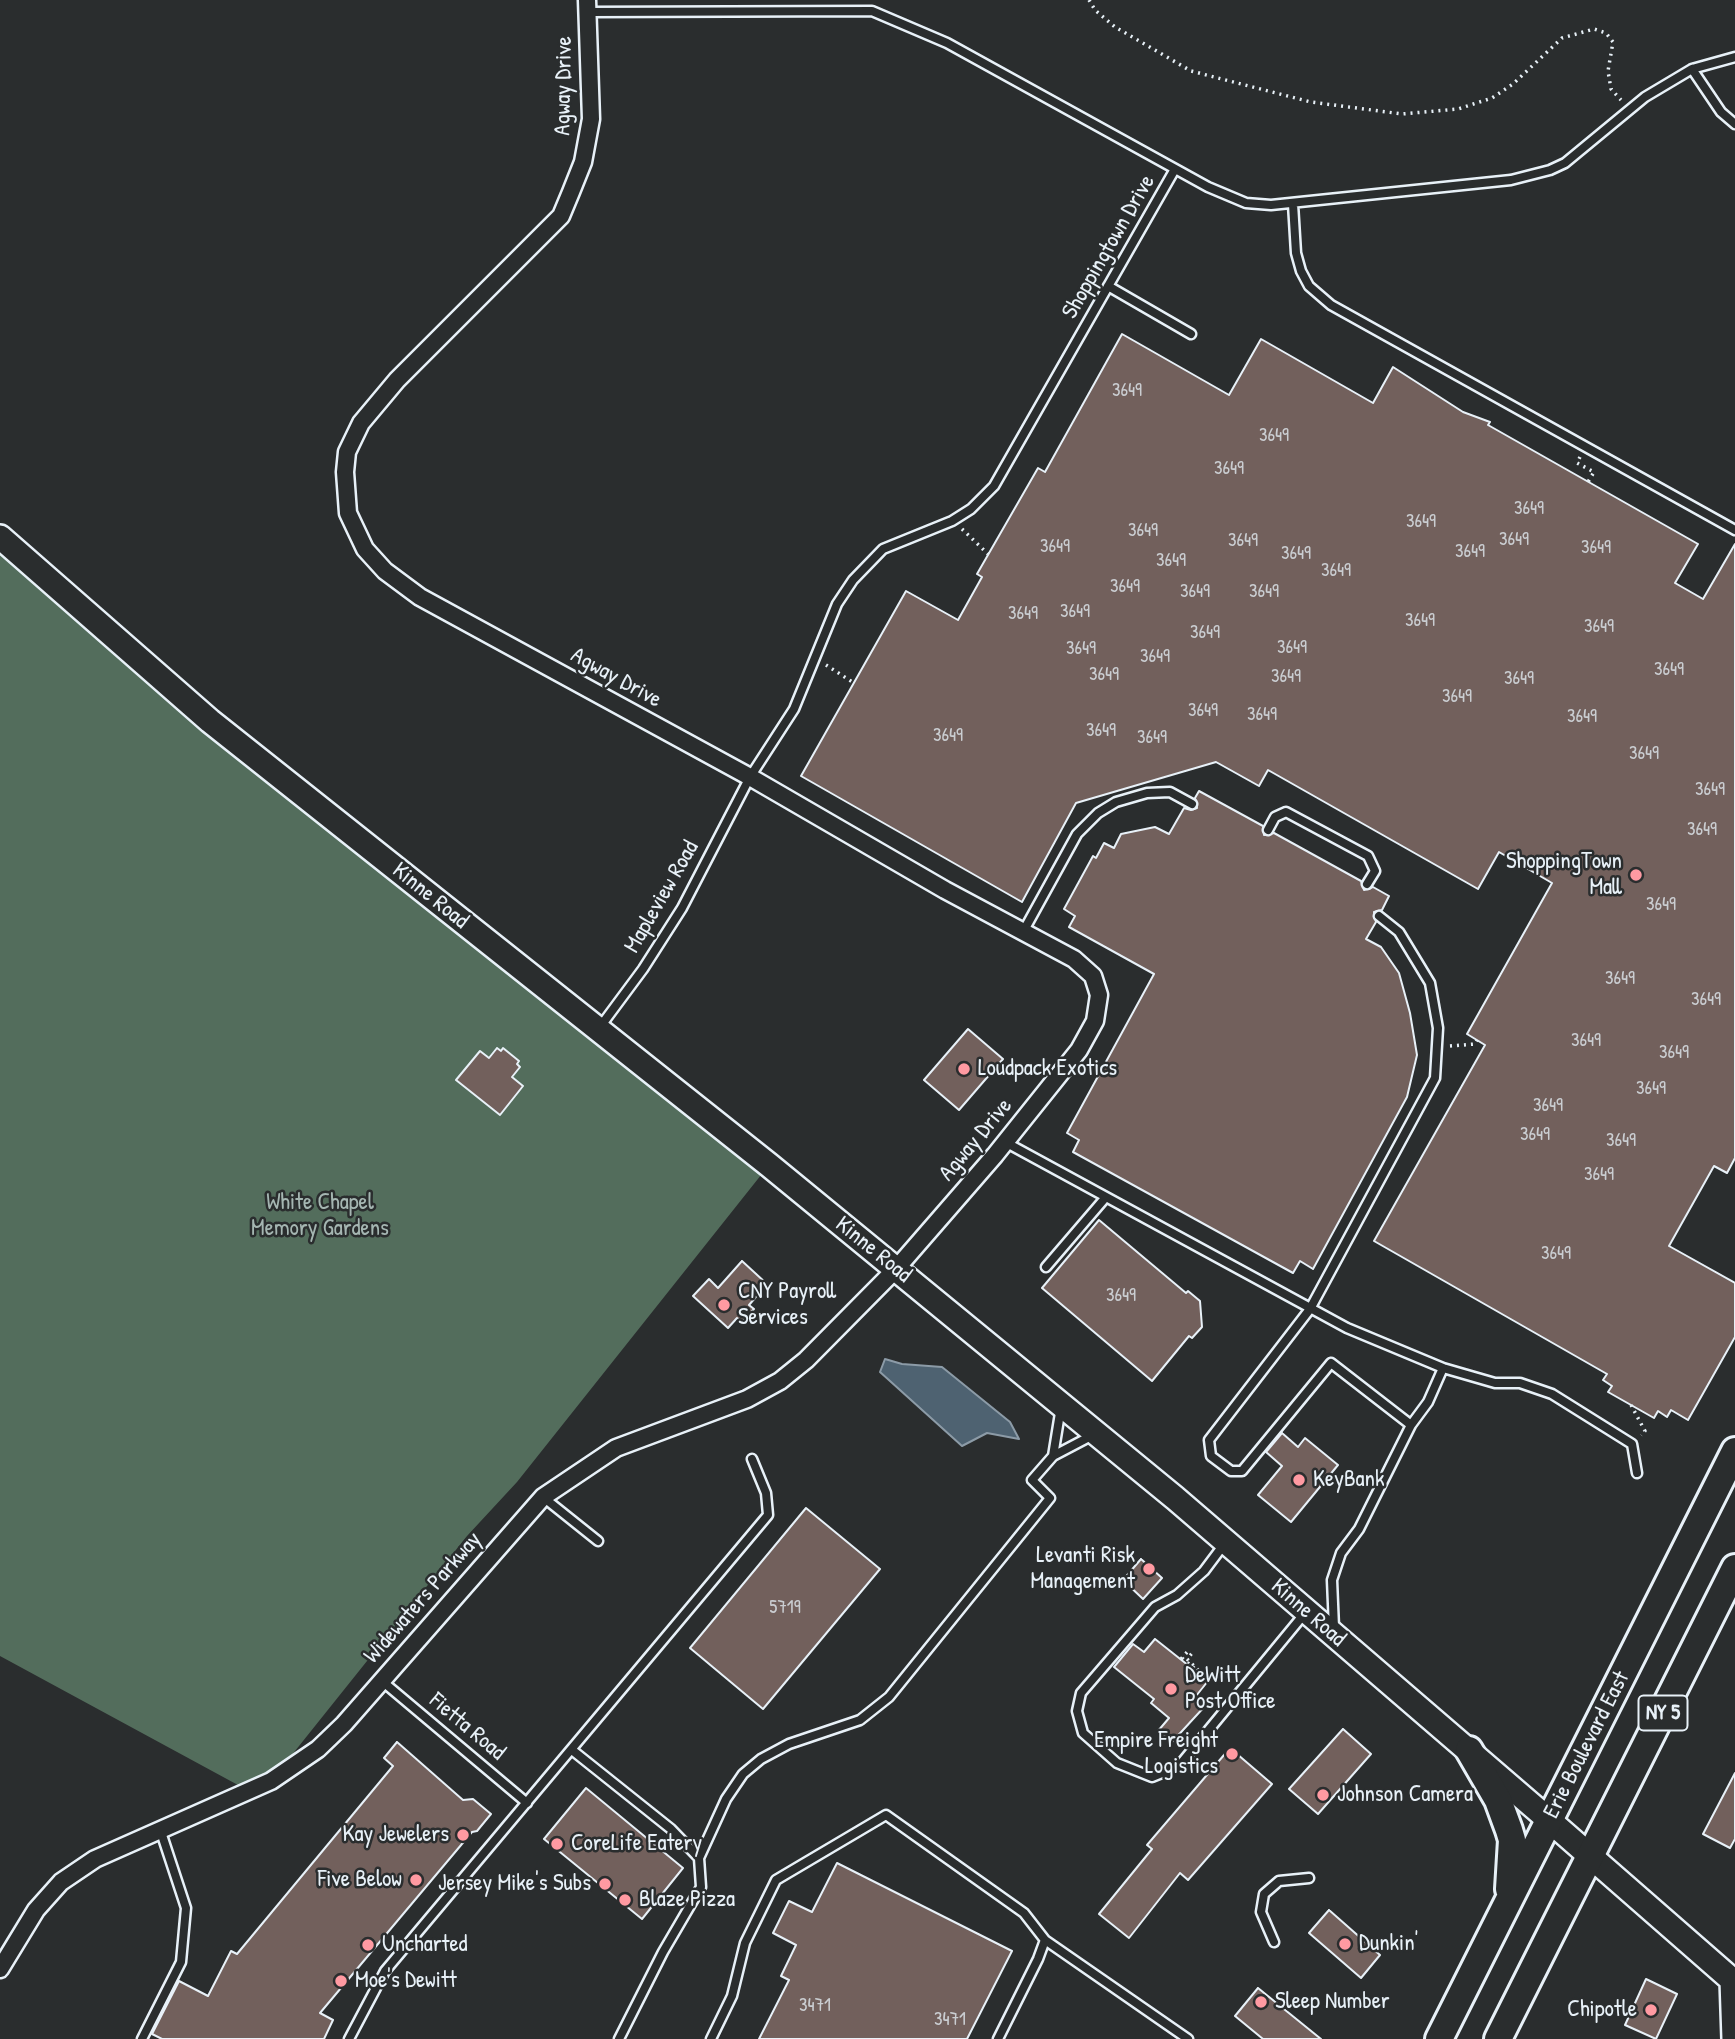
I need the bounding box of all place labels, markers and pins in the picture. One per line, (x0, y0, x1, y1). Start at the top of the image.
place label: ShoppingTown Mall (1506, 848, 1622, 902)
marker: ShoppingTown Mall (1628, 867, 1644, 883)
place label: Loudpack Exotics (978, 1055, 1117, 1083)
marker: Loudpack Exotics (956, 1061, 972, 1077)
place label: CNY Payroll Services (738, 1278, 836, 1332)
marker: CNY Payroll Services (716, 1297, 732, 1313)
place label: KeyBank (1313, 1466, 1385, 1494)
marker: KeyBank (1291, 1472, 1307, 1488)
place label: Levanti Risk Management (1030, 1542, 1135, 1596)
marker: Levanti Risk Management (1141, 1561, 1157, 1577)
place label: DeWitt Post Office (1185, 1662, 1275, 1716)
marker: DeWitt Post Office (1163, 1681, 1179, 1697)
place label: Empire Freight Logistics (1094, 1727, 1218, 1781)
marker: Empire Freight Logistics (1224, 1746, 1240, 1762)
place label: Johnson Camera (1337, 1781, 1473, 1809)
marker: Johnson Camera (1315, 1787, 1331, 1803)
place label: Kay Jewelers (342, 1821, 449, 1849)
marker: Kay Jewelers (455, 1827, 471, 1843)
place label: CoreLife Eatery (571, 1830, 702, 1858)
marker: CoreLife Eatery (549, 1836, 565, 1852)
place label: Five Below (318, 1866, 402, 1894)
place label: Jersey Mike's Subs (438, 1870, 591, 1898)
marker: Five Below (408, 1872, 424, 1888)
marker: Jersey Mike's Subs (597, 1876, 613, 1892)
place label: Blaze Pizza (639, 1886, 735, 1914)
marker: Blaze Pizza (617, 1892, 633, 1908)
place label: Dunkin' (1359, 1930, 1418, 1958)
place label: Uncharted (382, 1931, 468, 1959)
marker: Dunkin' (1337, 1936, 1353, 1952)
marker: Uncharted (360, 1937, 376, 1953)
place label: Moe's Dewitt (355, 1967, 457, 1995)
marker: Moe's Dewitt (333, 1973, 349, 1989)
place label: Sleep Number (1275, 1988, 1390, 2016)
marker: Sleep Number (1253, 1994, 1269, 2010)
place label: Chipotle (1567, 1996, 1637, 2024)
marker: Chipotle (1643, 2002, 1659, 2018)

